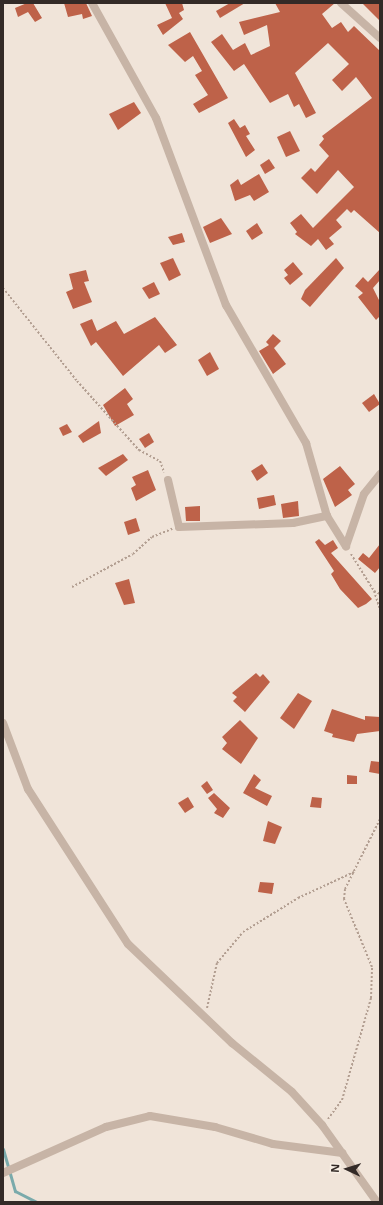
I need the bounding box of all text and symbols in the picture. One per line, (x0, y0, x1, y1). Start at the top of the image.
north arrow (327, 1149, 367, 1189)
text: N (327, 1163, 342, 1173)

